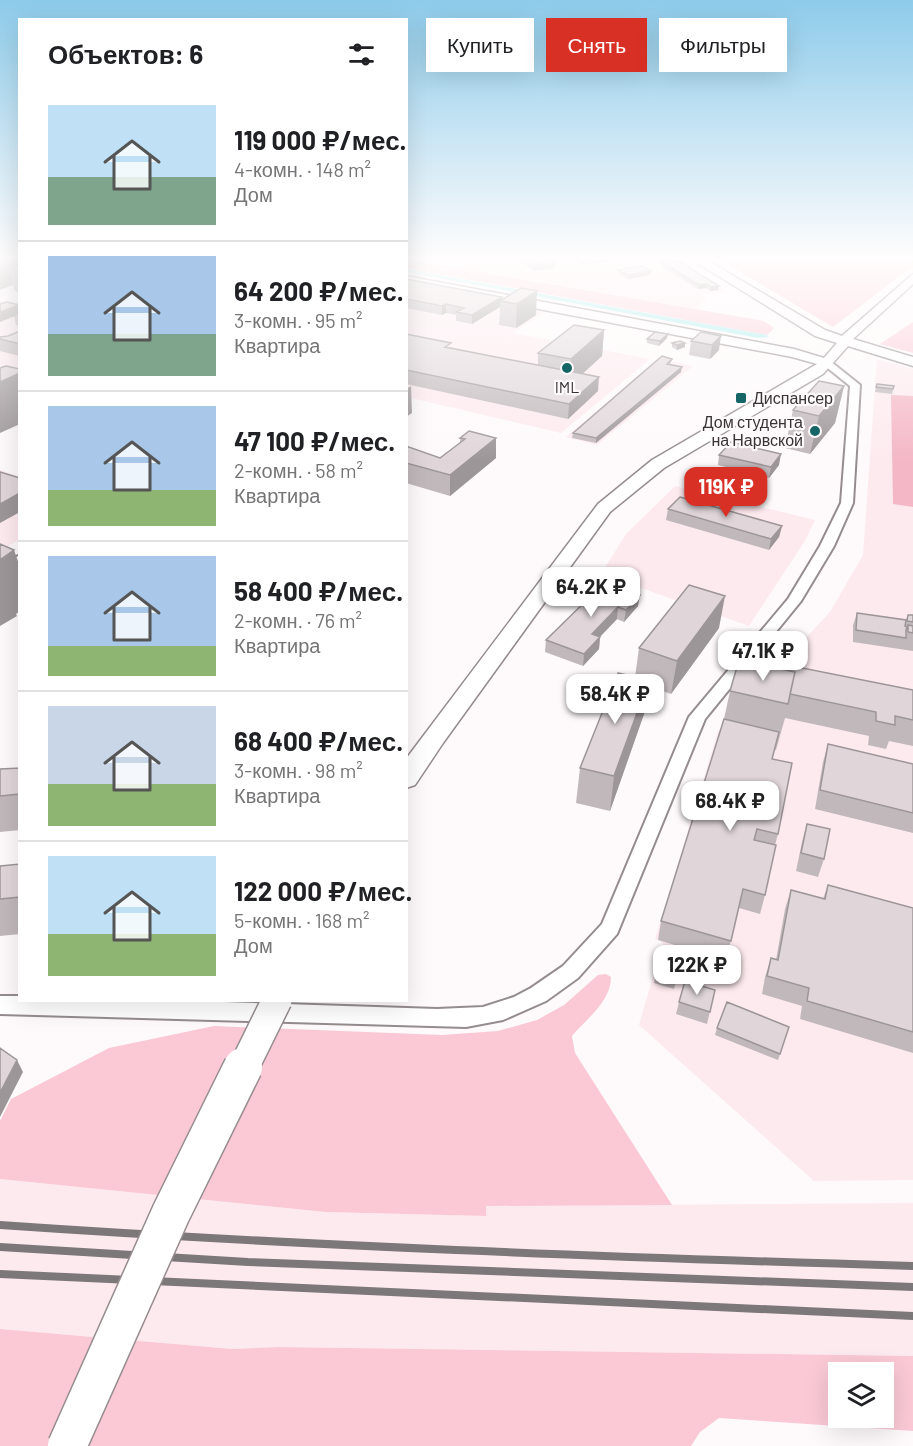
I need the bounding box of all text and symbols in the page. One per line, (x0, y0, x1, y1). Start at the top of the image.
chip: Купить (426, 18, 534, 72)
chip: Снять (546, 18, 647, 72)
chip: Фильтры (659, 18, 787, 72)
text: Объектов: 6 (48, 38, 203, 69)
icon: filters (345, 38, 378, 71)
text: 119 000 ₽/мес. (234, 124, 407, 155)
icon: home (96, 129, 168, 201)
text: 4-комн. · 148 m² (234, 157, 371, 181)
text: Дом (234, 182, 273, 206)
text: 64 200 ₽/мес. (234, 275, 404, 306)
icon: home (96, 280, 168, 352)
text: 3-комн. · 95 m² (234, 308, 363, 332)
text: Квартира (234, 333, 320, 357)
marker: IML (560, 361, 574, 375)
place label: IML (555, 377, 579, 396)
place label: Диспансер (753, 388, 833, 407)
marker: Диспансер (734, 391, 748, 405)
place label: Дом студента на Нарвской (703, 412, 803, 449)
marker: Дом студента на Нарвской (808, 424, 822, 438)
text: 47 100 ₽/мес. (234, 425, 395, 456)
icon: home (96, 430, 168, 502)
text: 2-комн. · 58 m² (234, 458, 363, 482)
pin: 119K ₽ (677, 467, 775, 518)
text: 119K ₽ (698, 474, 754, 498)
text: Квартира (234, 483, 320, 507)
pin: 64.2K ₽ (536, 567, 646, 618)
text: 64.2K ₽ (556, 574, 626, 598)
text: 58 400 ₽/мес. (234, 575, 403, 606)
icon: home (96, 580, 168, 652)
text: 2-комн. · 76 m² (234, 608, 362, 632)
pin: 47.1K ₽ (708, 631, 818, 682)
text: Квартира (234, 633, 320, 657)
text: 47.1K ₽ (732, 638, 794, 662)
pin: 58.4K ₽ (560, 674, 670, 725)
text: 58.4K ₽ (580, 681, 650, 705)
text: 68 400 ₽/мес. (234, 725, 403, 756)
icon: home (96, 730, 168, 802)
text: 3-комн. · 98 m² (234, 758, 363, 782)
pin: 68.4K ₽ (675, 781, 785, 832)
text: Квартира (234, 783, 320, 807)
text: 68.4K ₽ (695, 788, 765, 812)
text: 122 000 ₽/мес. (234, 875, 413, 906)
icon: home (96, 880, 168, 952)
text: 5-комн. · 168 m² (234, 908, 370, 932)
text: Дом (234, 933, 273, 957)
pin: 122K ₽ (648, 945, 746, 996)
text: 122K ₽ (667, 952, 727, 976)
map controls (828, 1362, 894, 1428)
button: layers (828, 1362, 894, 1428)

